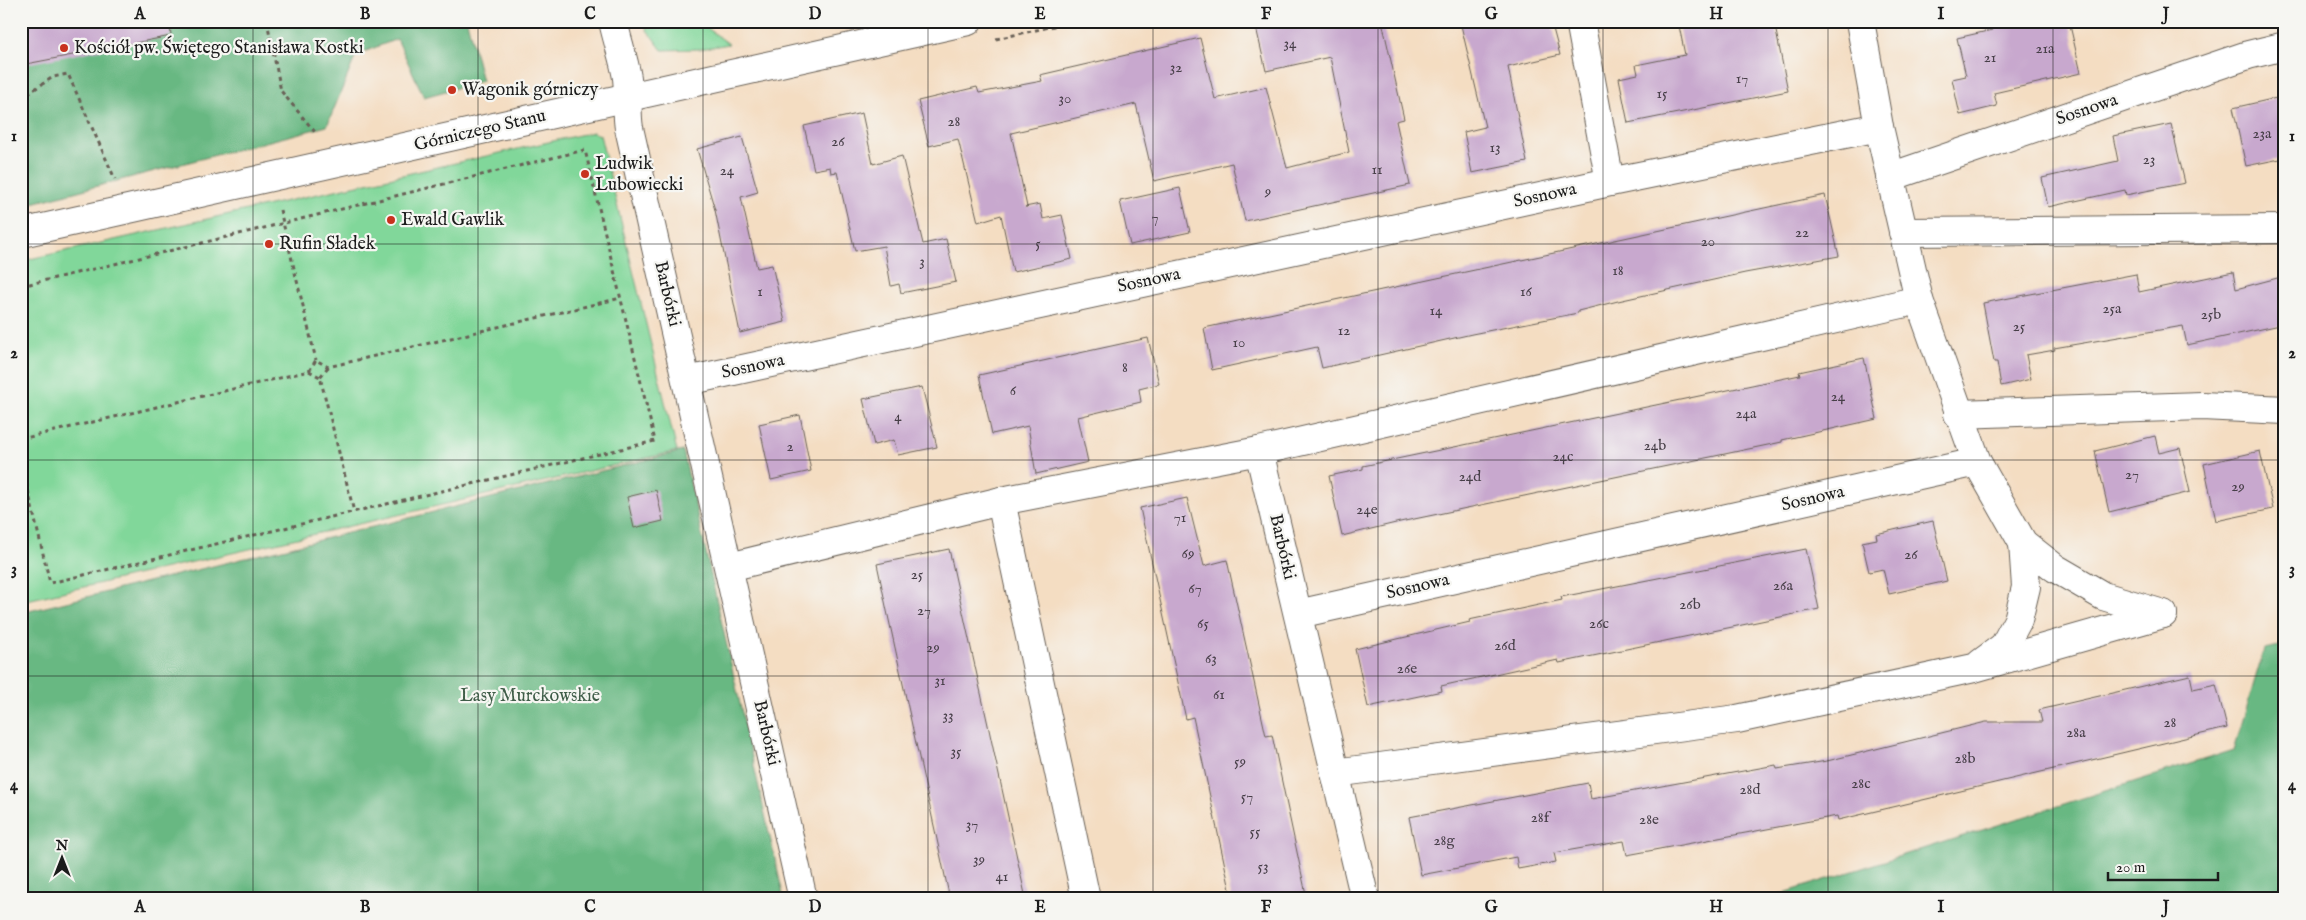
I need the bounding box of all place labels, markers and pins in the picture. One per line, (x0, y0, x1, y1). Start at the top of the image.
place label: Kościół pw. Świętego Stanisława Kostki (74, 35, 364, 60)
marker: Kościół pw. Świętego Stanisława Kostki (58, 42, 70, 54)
place label: Wagonik górniczy (462, 79, 598, 102)
marker: Wagonik górniczy (446, 84, 458, 96)
place label: Ludwik Lubowiecki (595, 153, 683, 197)
marker: Ludwik Lubowiecki (579, 168, 591, 180)
place label: Ewald Gawlik (401, 209, 505, 232)
marker: Ewald Gawlik (385, 214, 397, 226)
place label: Rufin Sładek (279, 233, 376, 256)
marker: Rufin Sładek (263, 238, 275, 250)

